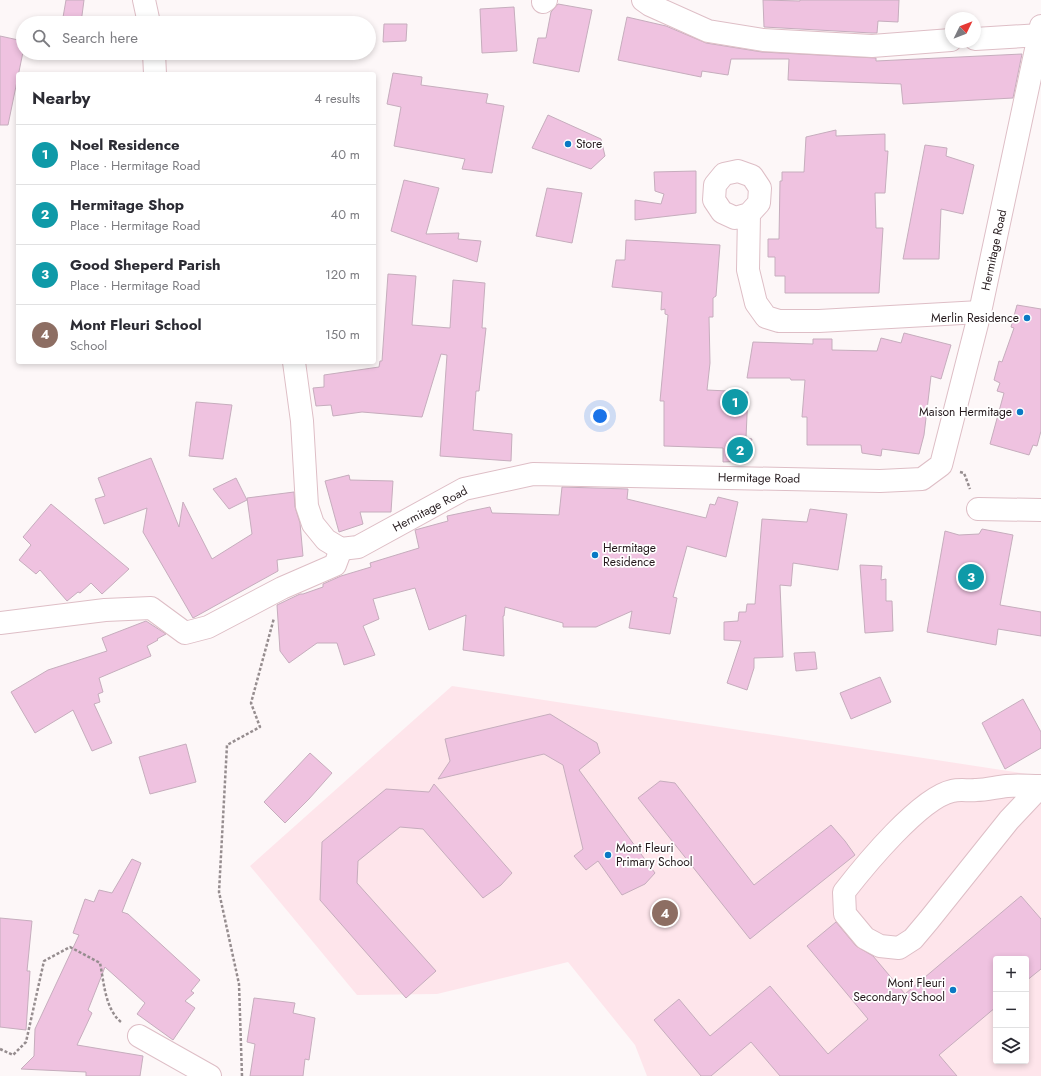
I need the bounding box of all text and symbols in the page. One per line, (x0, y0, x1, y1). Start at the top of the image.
north arrow (945, 12, 981, 48)
search box (16, 16, 376, 60)
icon: search (30, 27, 52, 49)
text: Search here (62, 27, 138, 49)
text: Nearby (32, 86, 90, 110)
text: 4 results (314, 89, 360, 108)
text: Noel Residence (70, 134, 180, 156)
place label: Store (576, 135, 602, 153)
marker: Store (563, 139, 573, 149)
text: 1 (42, 145, 48, 164)
text: 40 m (331, 145, 360, 164)
text: Place · Hermitage Road (70, 156, 200, 175)
text: Hermitage Shop (70, 194, 184, 216)
text: 2 (41, 205, 49, 224)
text: 40 m (331, 205, 360, 224)
street label: Hermitage Road (977, 208, 1011, 292)
text: Place · Hermitage Road (70, 216, 200, 235)
text: Good Sheperd Parish (70, 254, 221, 276)
text: 3 (41, 265, 49, 284)
text: 120 m (325, 265, 360, 284)
text: Place · Hermitage Road (70, 276, 200, 295)
place label: Merlin Residence (931, 309, 1019, 327)
marker: Merlin Residence (1022, 313, 1032, 323)
text: Mont Fleuri School (70, 314, 202, 336)
text: 4 (40, 325, 50, 344)
text: 150 m (325, 325, 360, 344)
text: School (70, 336, 107, 355)
pin: 1 (722, 387, 748, 417)
place label: Maison Hermitage (919, 403, 1012, 421)
your location (590, 406, 610, 426)
marker: Maison Hermitage (1015, 407, 1025, 417)
pin: 2 (727, 435, 753, 465)
street label: Hermitage Road (718, 468, 800, 488)
street label: Hermitage Road (389, 482, 471, 536)
place label: Hermitage Residence (603, 539, 656, 571)
marker: Hermitage Residence (590, 550, 600, 560)
pin: 3 (958, 562, 984, 592)
place label: Mont Fleuri Primary School (616, 839, 693, 871)
marker: Mont Fleuri Primary School (603, 850, 613, 860)
pin: 4 (652, 898, 678, 928)
map controls (993, 956, 1029, 1064)
button: + (993, 956, 1029, 992)
place label: Mont Fleuri Secondary School (853, 974, 945, 1006)
marker: Mont Fleuri Secondary School (948, 985, 958, 995)
button: − (993, 992, 1029, 1028)
button: layers (993, 1028, 1029, 1064)

